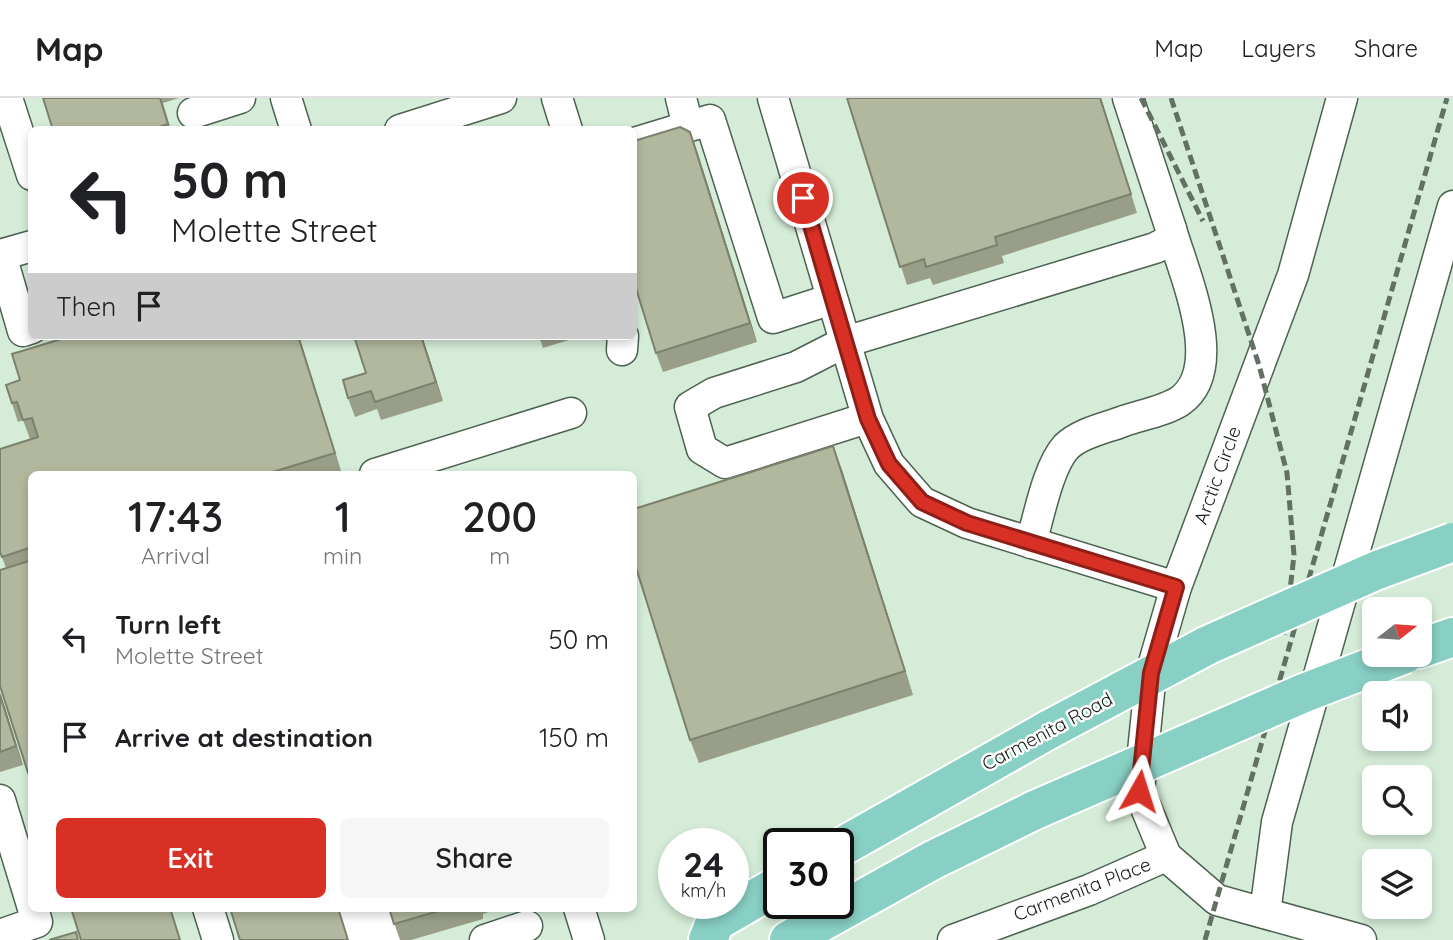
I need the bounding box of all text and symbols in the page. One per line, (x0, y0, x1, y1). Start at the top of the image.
text: Map (35, 28, 103, 69)
text: Map (1154, 33, 1203, 63)
text: Layers (1241, 33, 1316, 63)
text: Share (1354, 33, 1418, 63)
text: 50 m (171, 149, 288, 210)
icon: left (56, 154, 147, 245)
pin (773, 168, 833, 228)
icon: arrive (784, 179, 822, 217)
text: Molette Street (171, 210, 378, 250)
icon: arrive (130, 287, 168, 325)
text: Then (56, 290, 116, 323)
street label: Arctic Circle (1188, 423, 1246, 527)
text: 17:43 (128, 490, 223, 543)
text: 1 (335, 490, 351, 543)
text: 200 (462, 490, 537, 543)
text: Arrival (141, 541, 210, 570)
text: min (323, 541, 362, 570)
text: m (489, 541, 510, 570)
north arrow (1362, 597, 1432, 667)
map controls (1362, 597, 1432, 919)
text: Turn left (115, 608, 222, 641)
icon: left (56, 620, 94, 658)
text: 50 m (549, 623, 609, 656)
text: Molette Street (115, 641, 264, 670)
button: sound (1362, 681, 1432, 751)
street label: Carmenita Road (978, 686, 1116, 776)
icon: arrive (56, 718, 94, 756)
text: Arrive at destination (115, 721, 373, 754)
text: 150 m (539, 721, 609, 754)
position arrow (1102, 754, 1176, 828)
button: search (1362, 765, 1432, 835)
button: Exit (56, 818, 326, 898)
button: Share (340, 818, 609, 898)
speed limit sign: 30 (763, 828, 854, 919)
text: 24 (683, 842, 724, 886)
button: layers (1362, 849, 1432, 919)
street label: Carmenita Place (1010, 852, 1154, 926)
text: km/h (681, 879, 726, 902)

